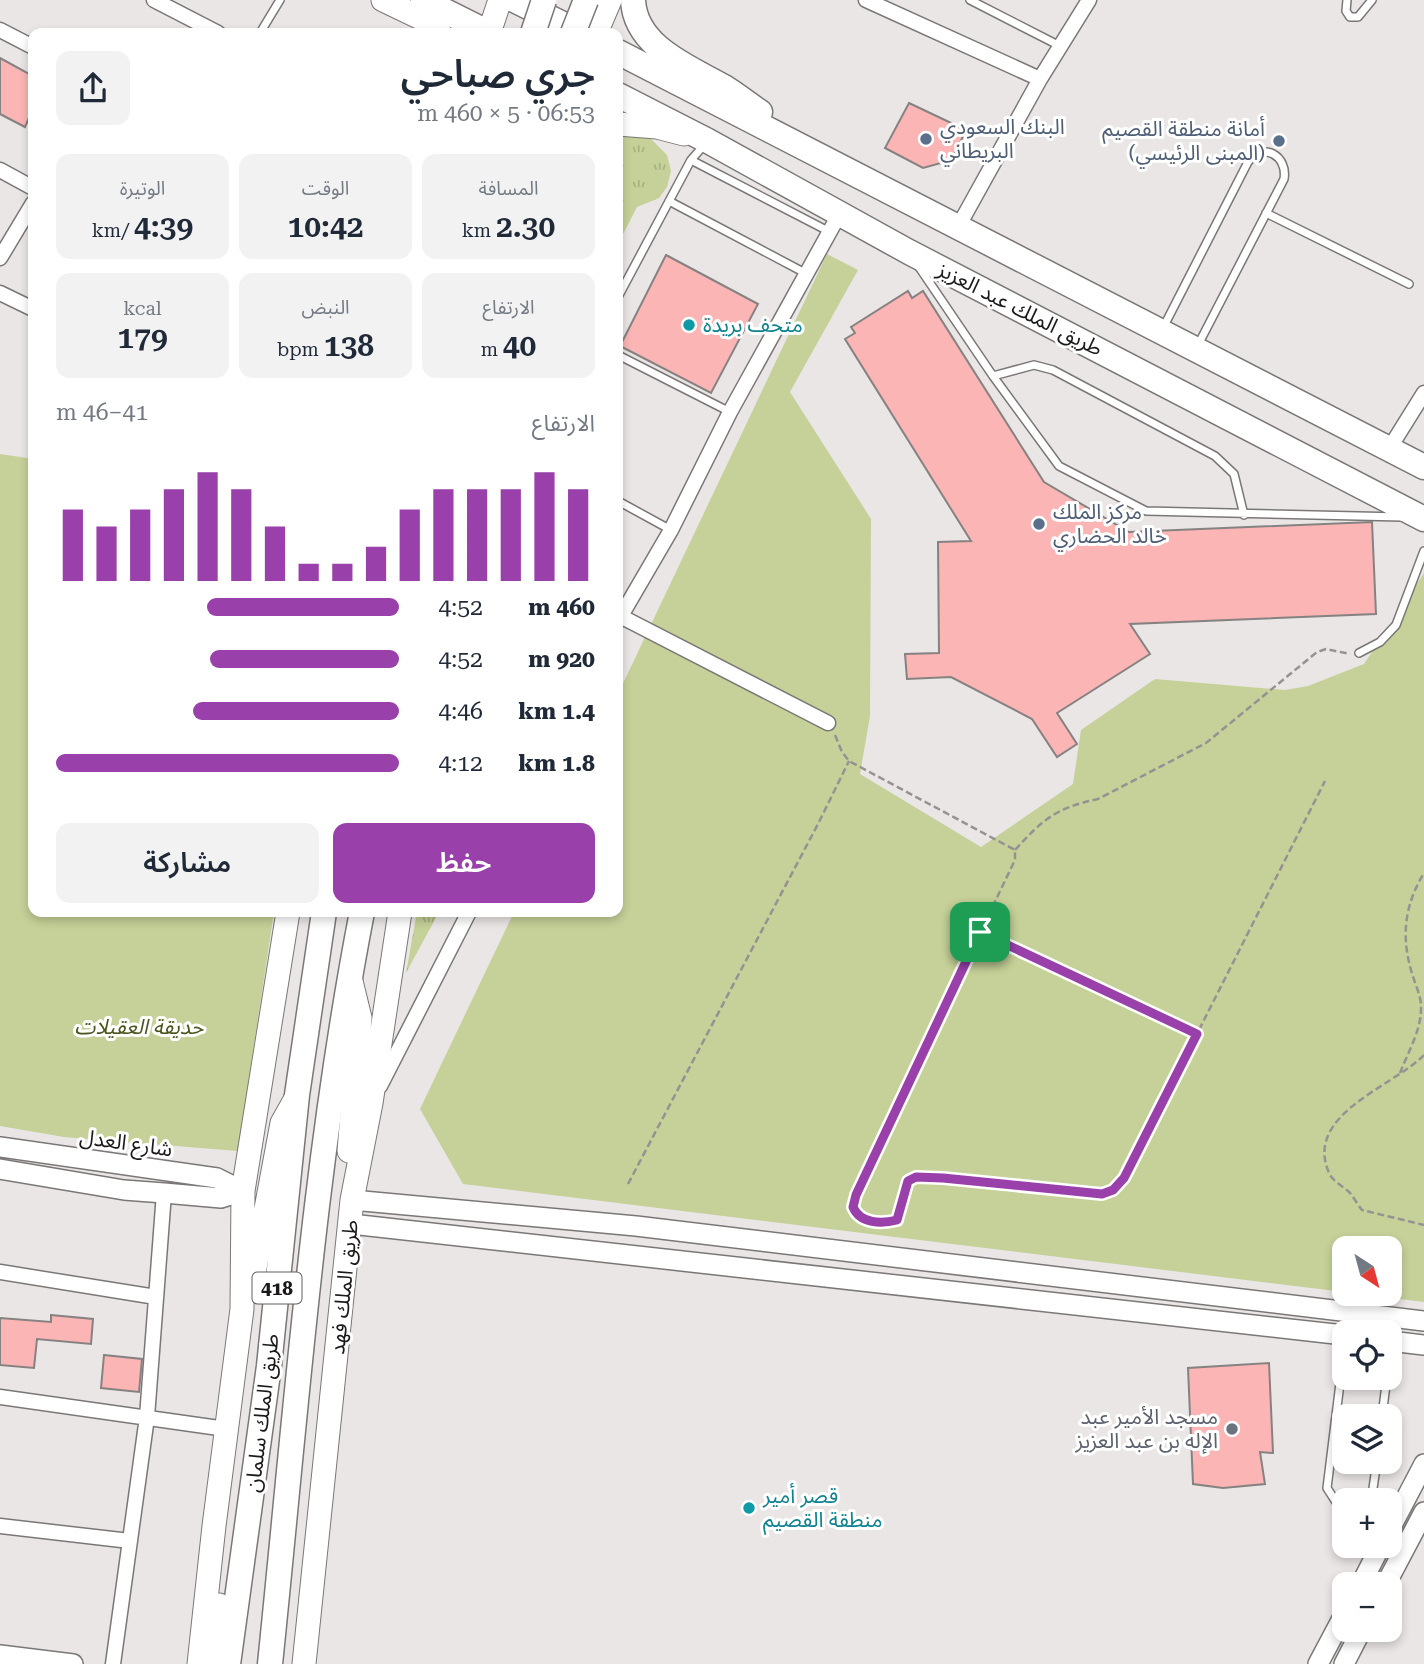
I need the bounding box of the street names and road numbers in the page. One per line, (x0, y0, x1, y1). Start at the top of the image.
street label: طريق الملك عبد العزيز (932, 257, 1107, 362)
street label: شارع العدل (78, 1125, 174, 1164)
street label: طريق الملك فهد (325, 1218, 364, 1356)
road number: 418 (252, 1272, 302, 1304)
street label: طريق الملك سلمان (240, 1332, 285, 1494)

